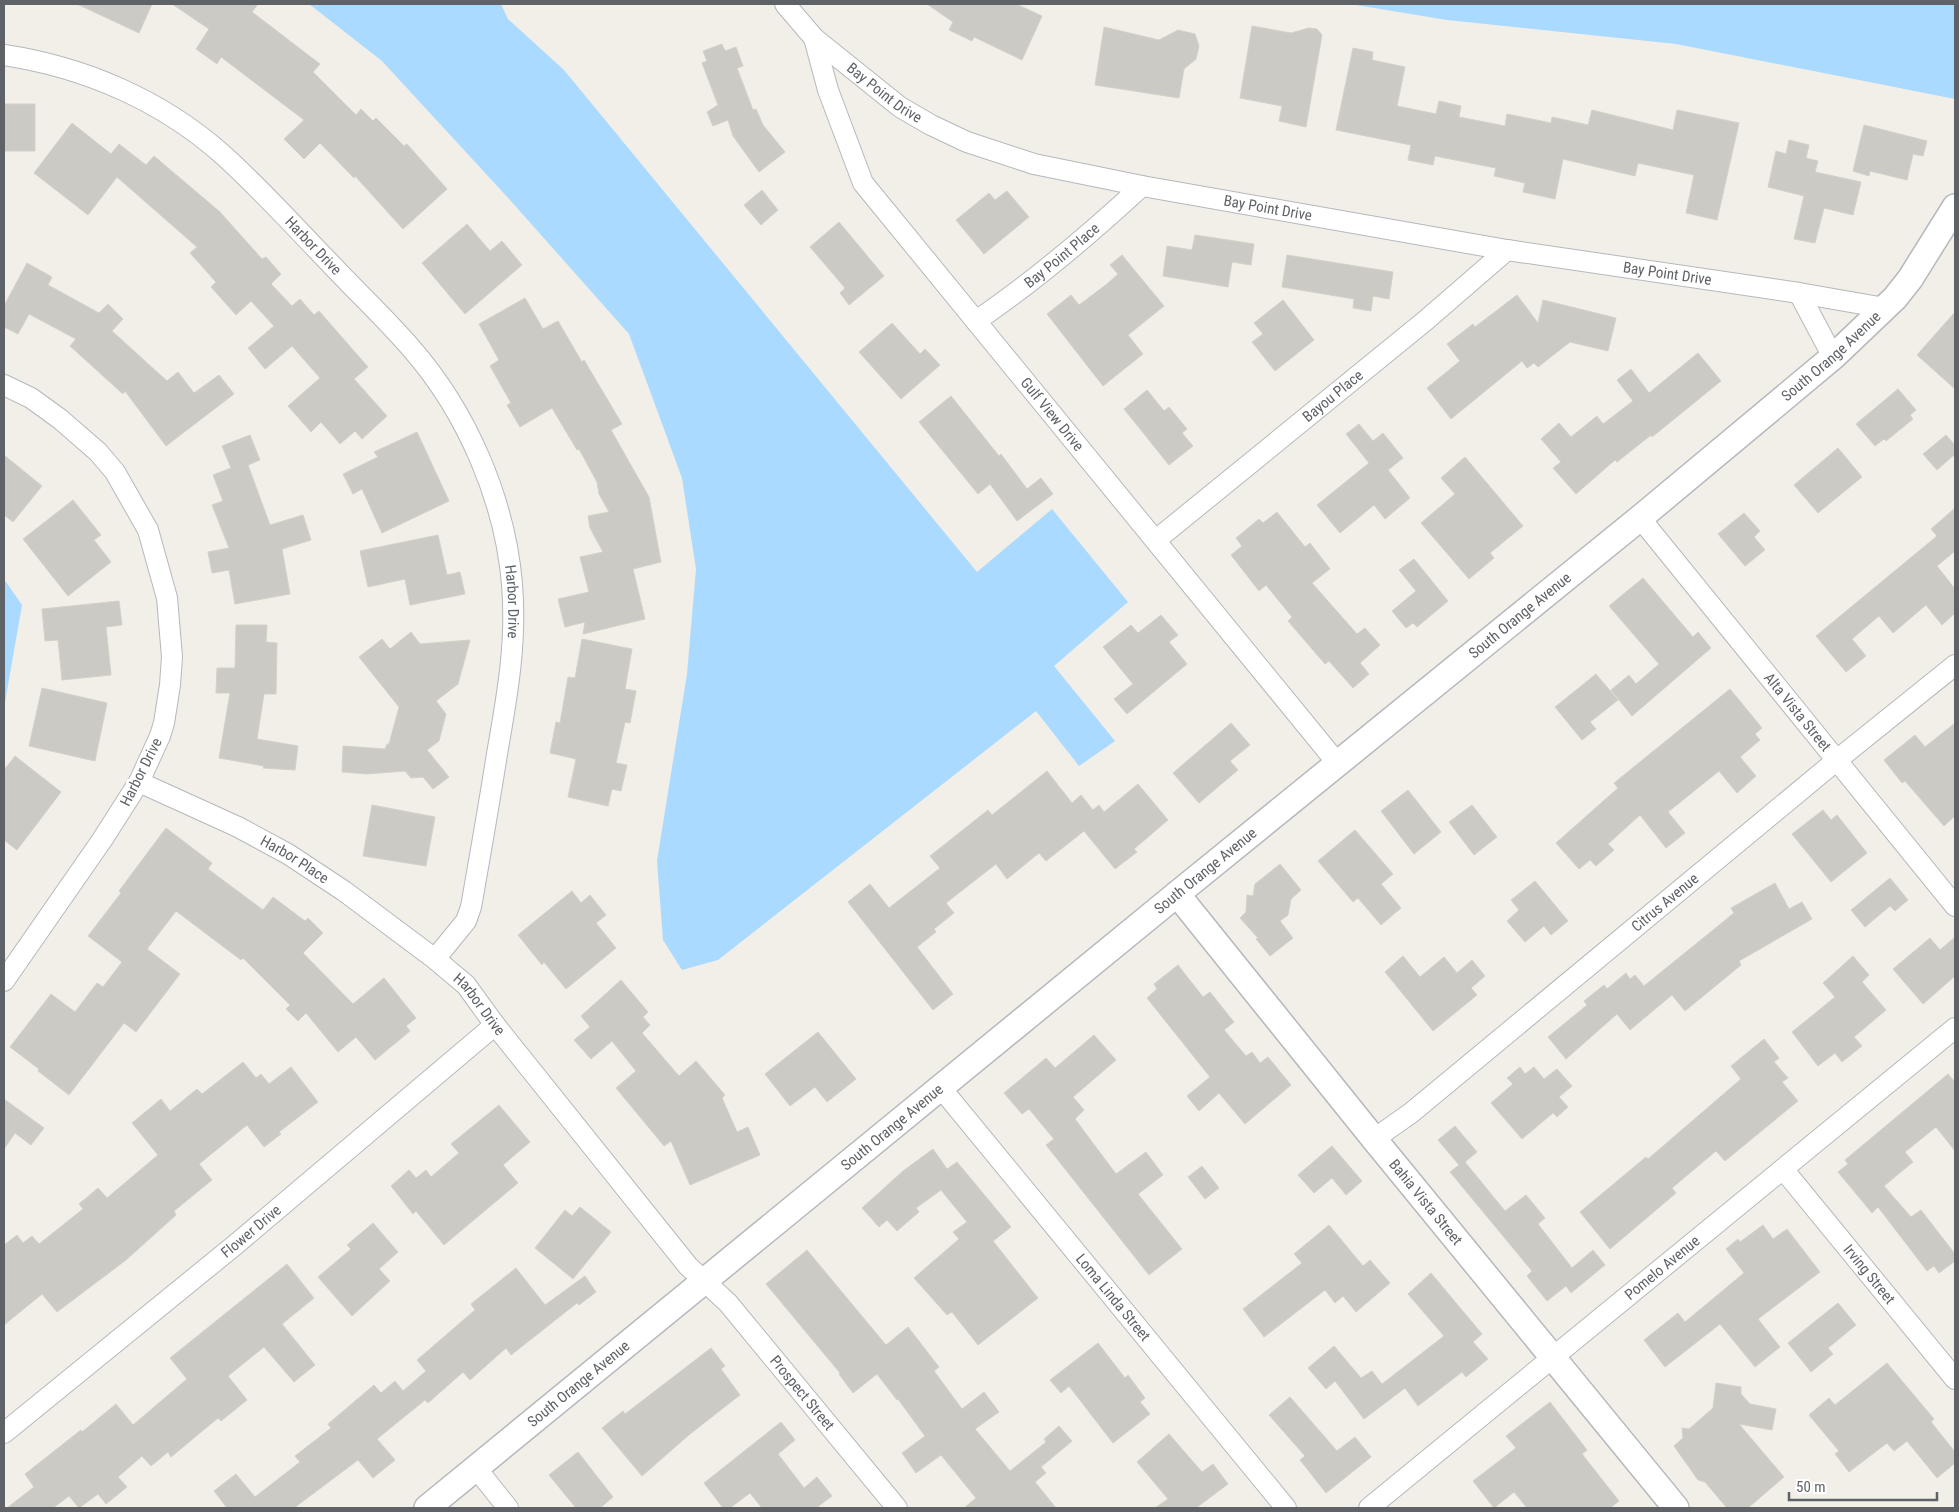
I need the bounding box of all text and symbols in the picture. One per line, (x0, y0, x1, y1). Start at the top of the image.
street label: Bay Point Drive (843, 59, 925, 127)
street label: Bay Point Drive (1222, 191, 1313, 225)
street label: Harbor Drive (281, 213, 345, 279)
street label: Bay Point Place (1021, 219, 1103, 292)
street label: Bay Point Drive (1622, 258, 1713, 289)
street label: South Orange Avenue (1778, 308, 1884, 405)
street label: Bayou Place (1299, 366, 1367, 426)
street label: Gulf View Drive (1017, 374, 1088, 455)
street label: Harbor Drive (501, 564, 522, 639)
street label: South Orange Avenue (1465, 569, 1575, 662)
street label: Alta Vista Street (1760, 669, 1835, 755)
street label: Harbor Drive (116, 735, 166, 809)
street label: South Orange Avenue (1151, 824, 1260, 918)
street label: Harbor Place (257, 832, 332, 887)
street label: Citrus Avenue (1628, 870, 1702, 936)
street label: Harbor Drive (450, 969, 509, 1039)
street label: South Orange Avenue (837, 1080, 947, 1174)
street label: Bahia Vista Street (1385, 1156, 1466, 1249)
street label: Flower Drive (217, 1201, 285, 1262)
street label: Pomelo Avenue (1621, 1232, 1703, 1304)
street label: Irving Street (1840, 1241, 1899, 1308)
street label: Loma Linda Street (1072, 1250, 1154, 1345)
street label: South Orange Avenue (524, 1337, 633, 1431)
street label: Prospect Street (766, 1352, 838, 1434)
scale bar (1789, 1470, 1936, 1502)
text: 50 m (1796, 1478, 1826, 1496)

